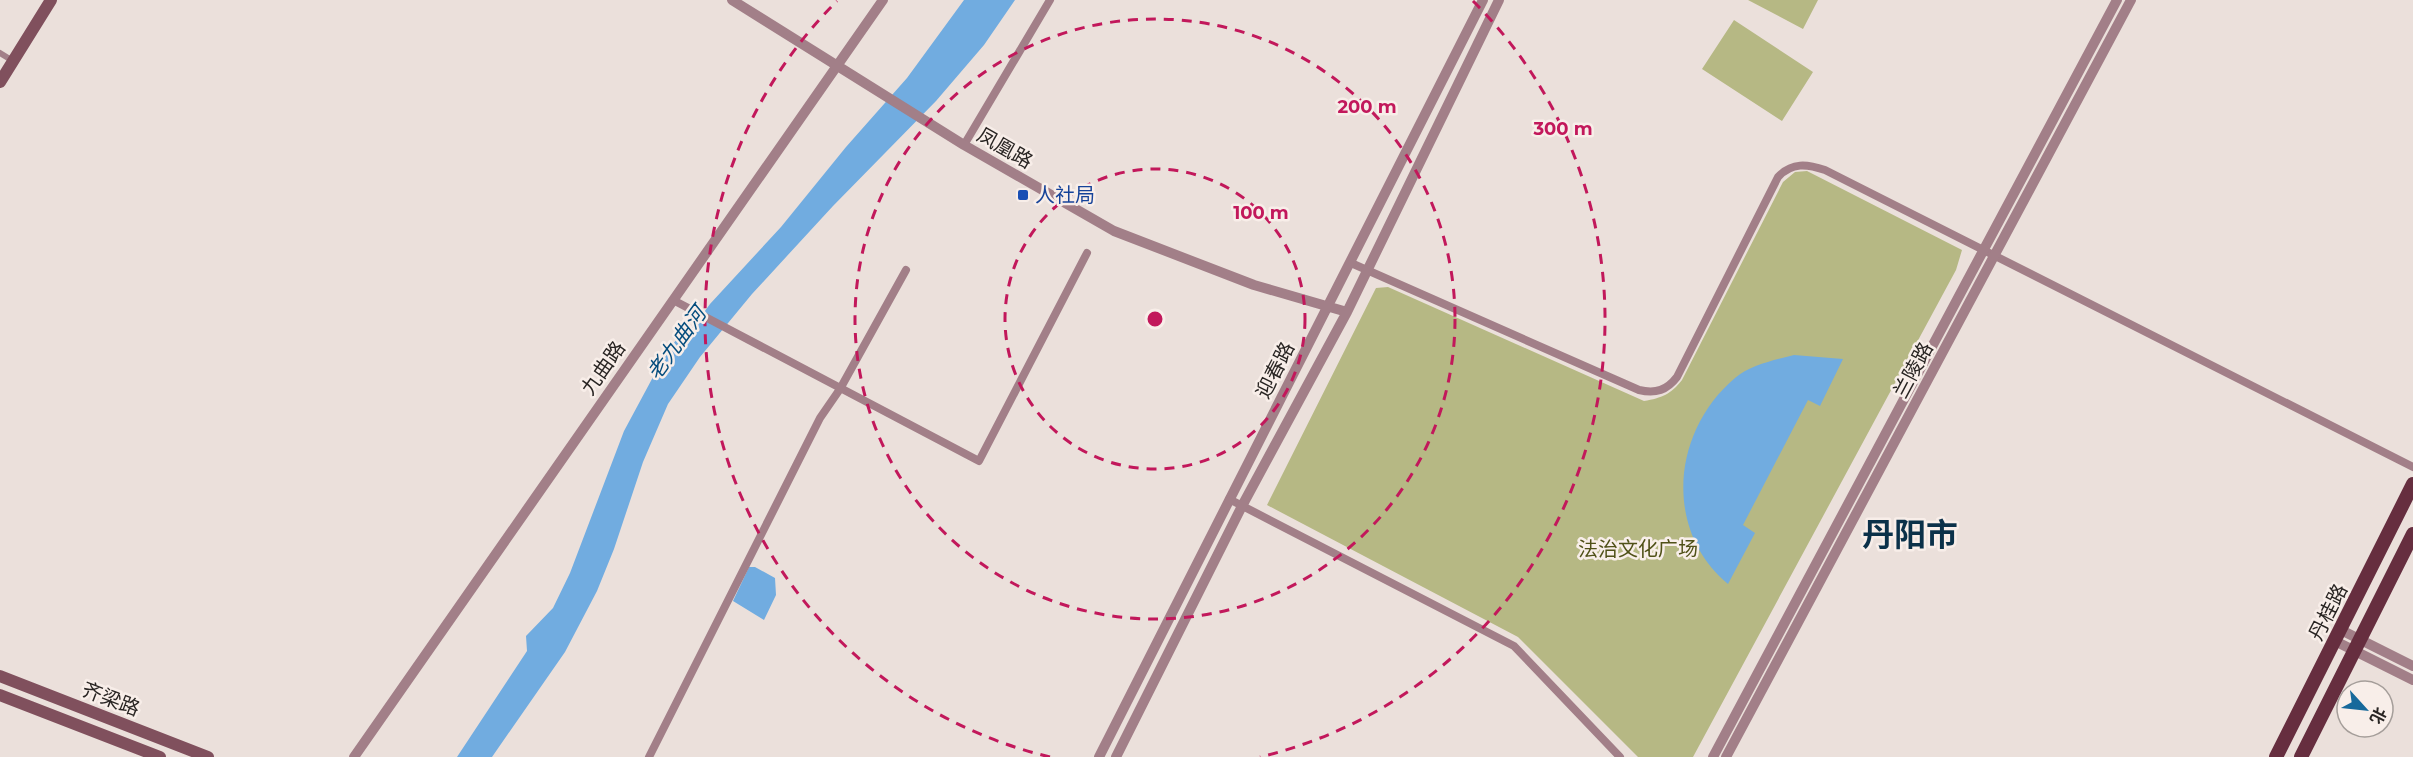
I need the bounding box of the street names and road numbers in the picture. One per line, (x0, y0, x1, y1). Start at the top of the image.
street label: 凤凰路 (973, 123, 1037, 173)
street label: 九曲路 (576, 337, 630, 399)
street label: 迎春路 (1251, 338, 1299, 402)
street label: 兰陵路 (1888, 338, 1938, 402)
street label: 丹桂路 (2304, 580, 2352, 644)
street label: 齐梁路 (79, 677, 143, 721)

